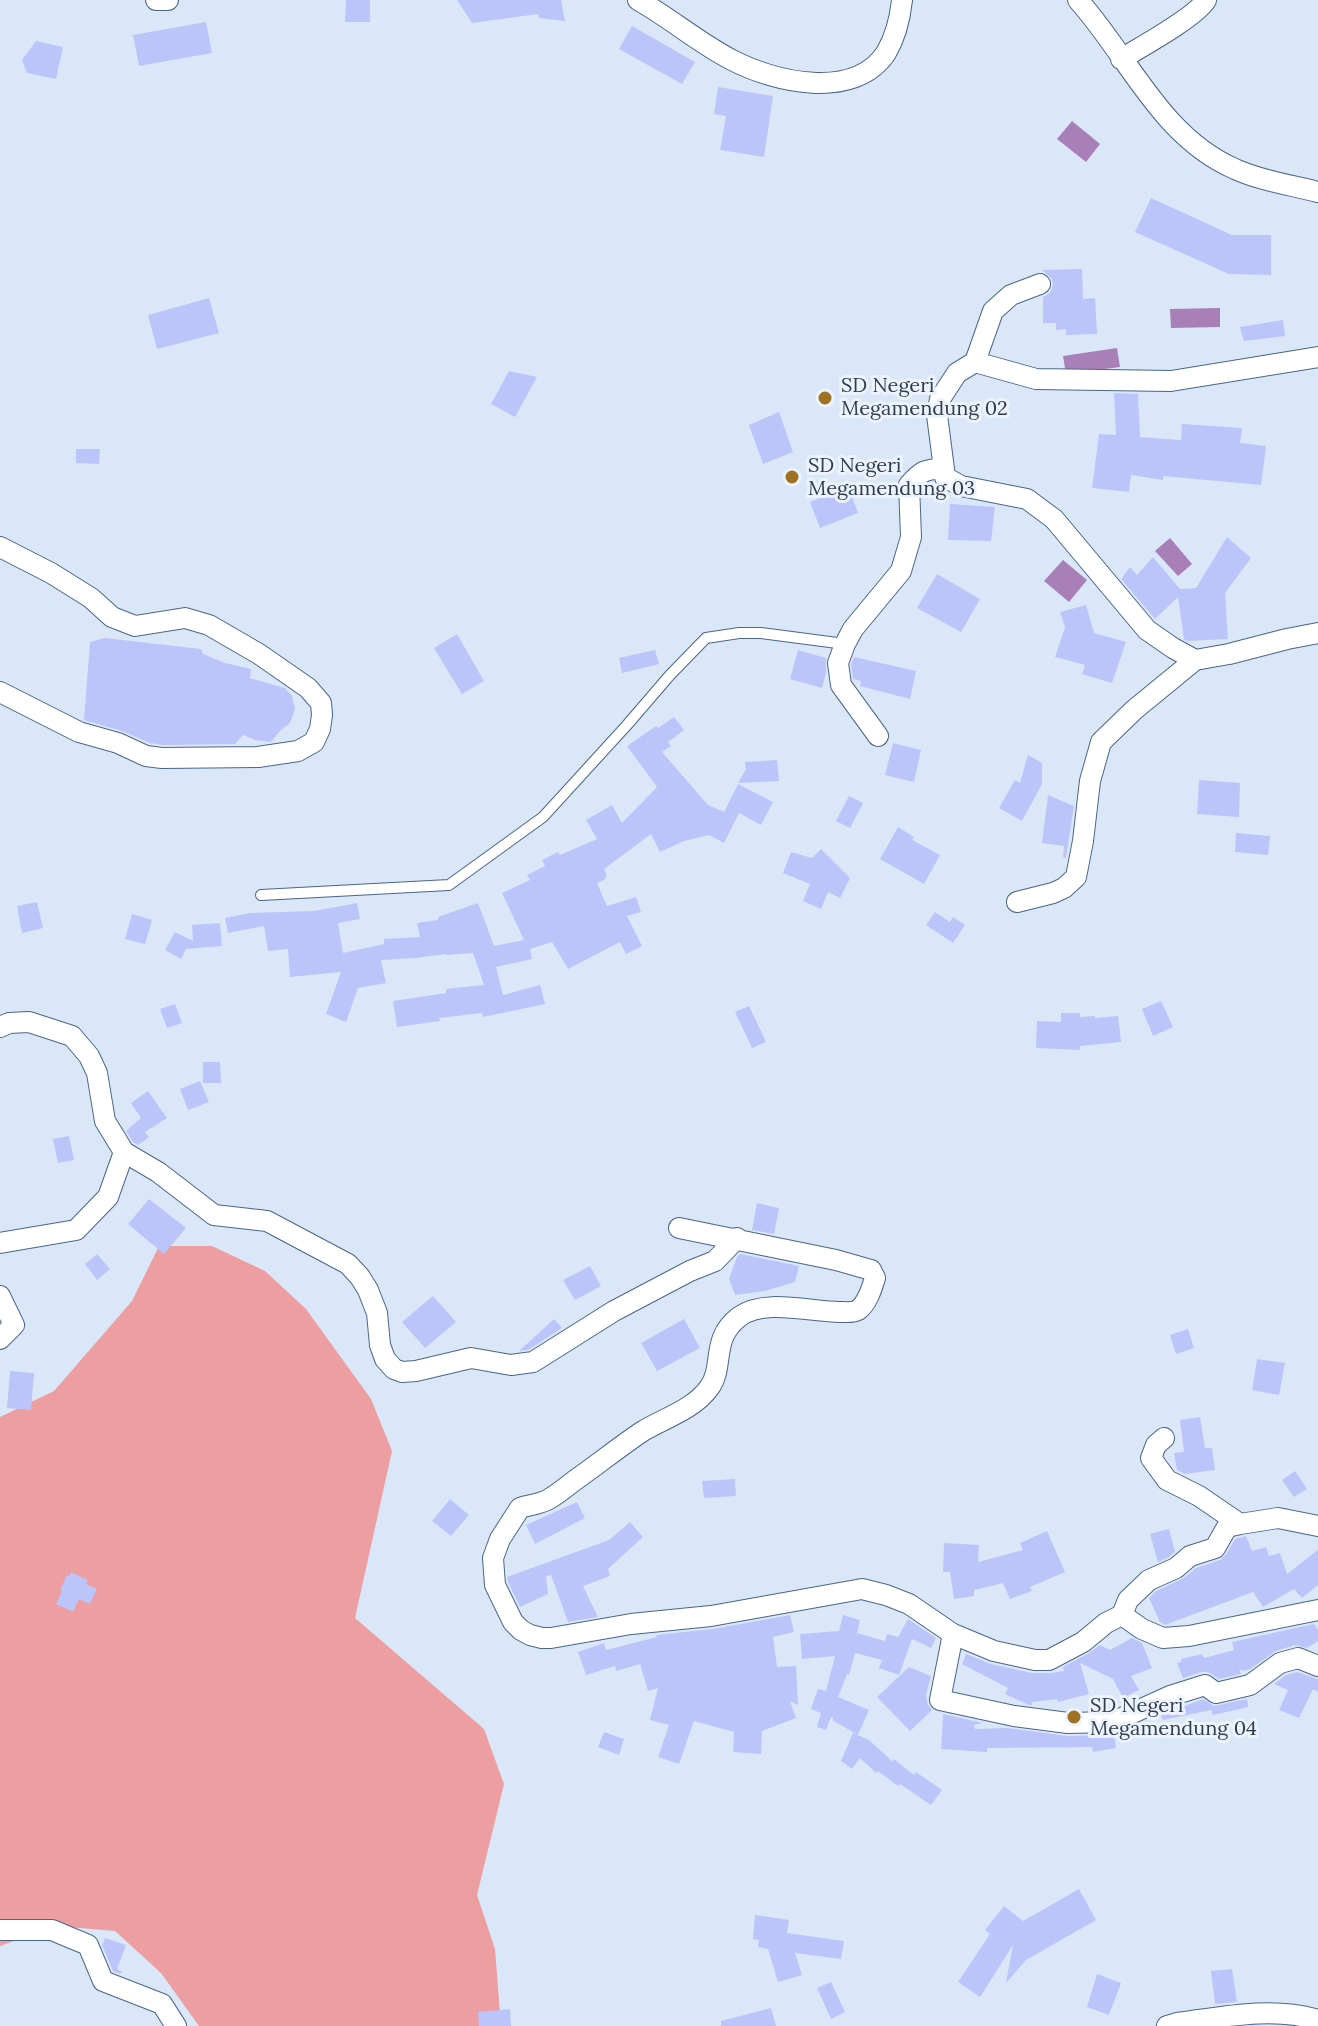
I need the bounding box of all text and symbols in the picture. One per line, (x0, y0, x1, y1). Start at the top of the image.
place label: SD Negeri Megamendung 02 (841, 374, 1008, 421)
marker: SD Negeri Megamendung 02 (816, 389, 834, 407)
place label: SD Negeri Megamendung 03 (808, 454, 975, 501)
marker: SD Negeri Megamendung 03 (783, 468, 801, 486)
place label: SD Negeri Megamendung 04 (1090, 1694, 1257, 1741)
marker: SD Negeri Megamendung 04 (1065, 1708, 1083, 1726)

